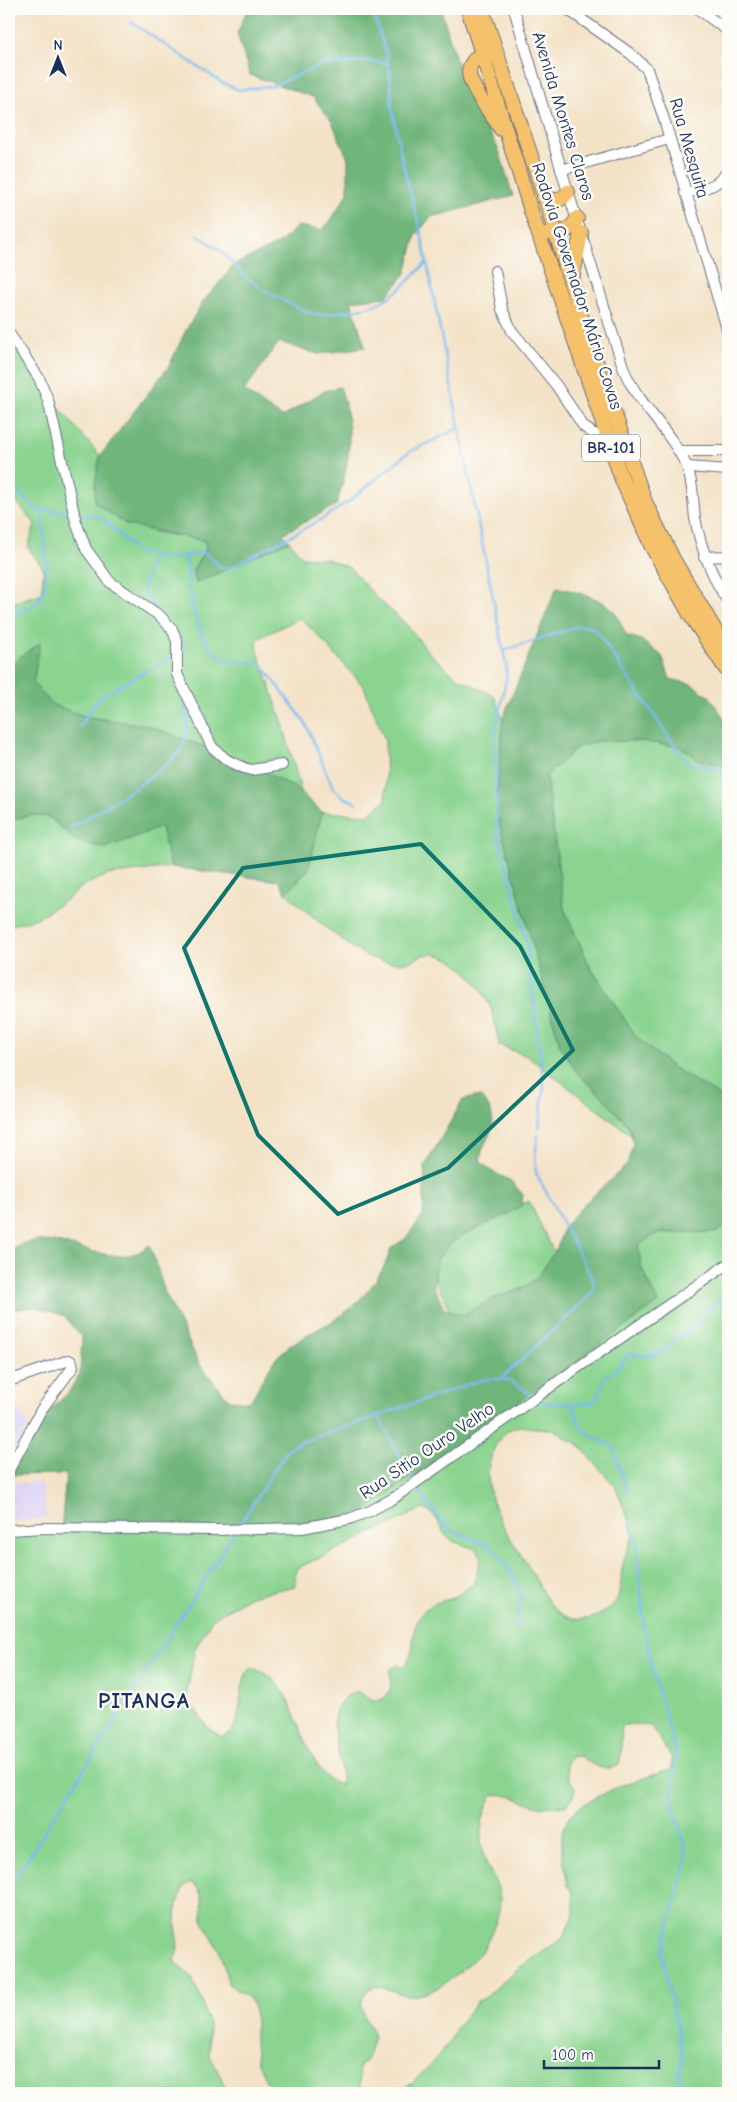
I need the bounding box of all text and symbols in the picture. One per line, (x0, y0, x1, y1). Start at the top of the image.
street label: Avenida Montes Claros (527, 29, 599, 203)
north arrow (32, 32, 82, 82)
text: N (53, 37, 63, 54)
street label: Rua Mesquita (665, 95, 713, 201)
street label: Rodovia Governador Mário Covas (527, 160, 627, 412)
road number: BR-101 (582, 434, 640, 462)
street label: Rua Sitio Ouro Velho (356, 1398, 498, 1504)
district label: PITANGA (98, 1688, 190, 1714)
scale bar (544, 2037, 660, 2069)
text: 100 m (552, 2046, 594, 2064)

